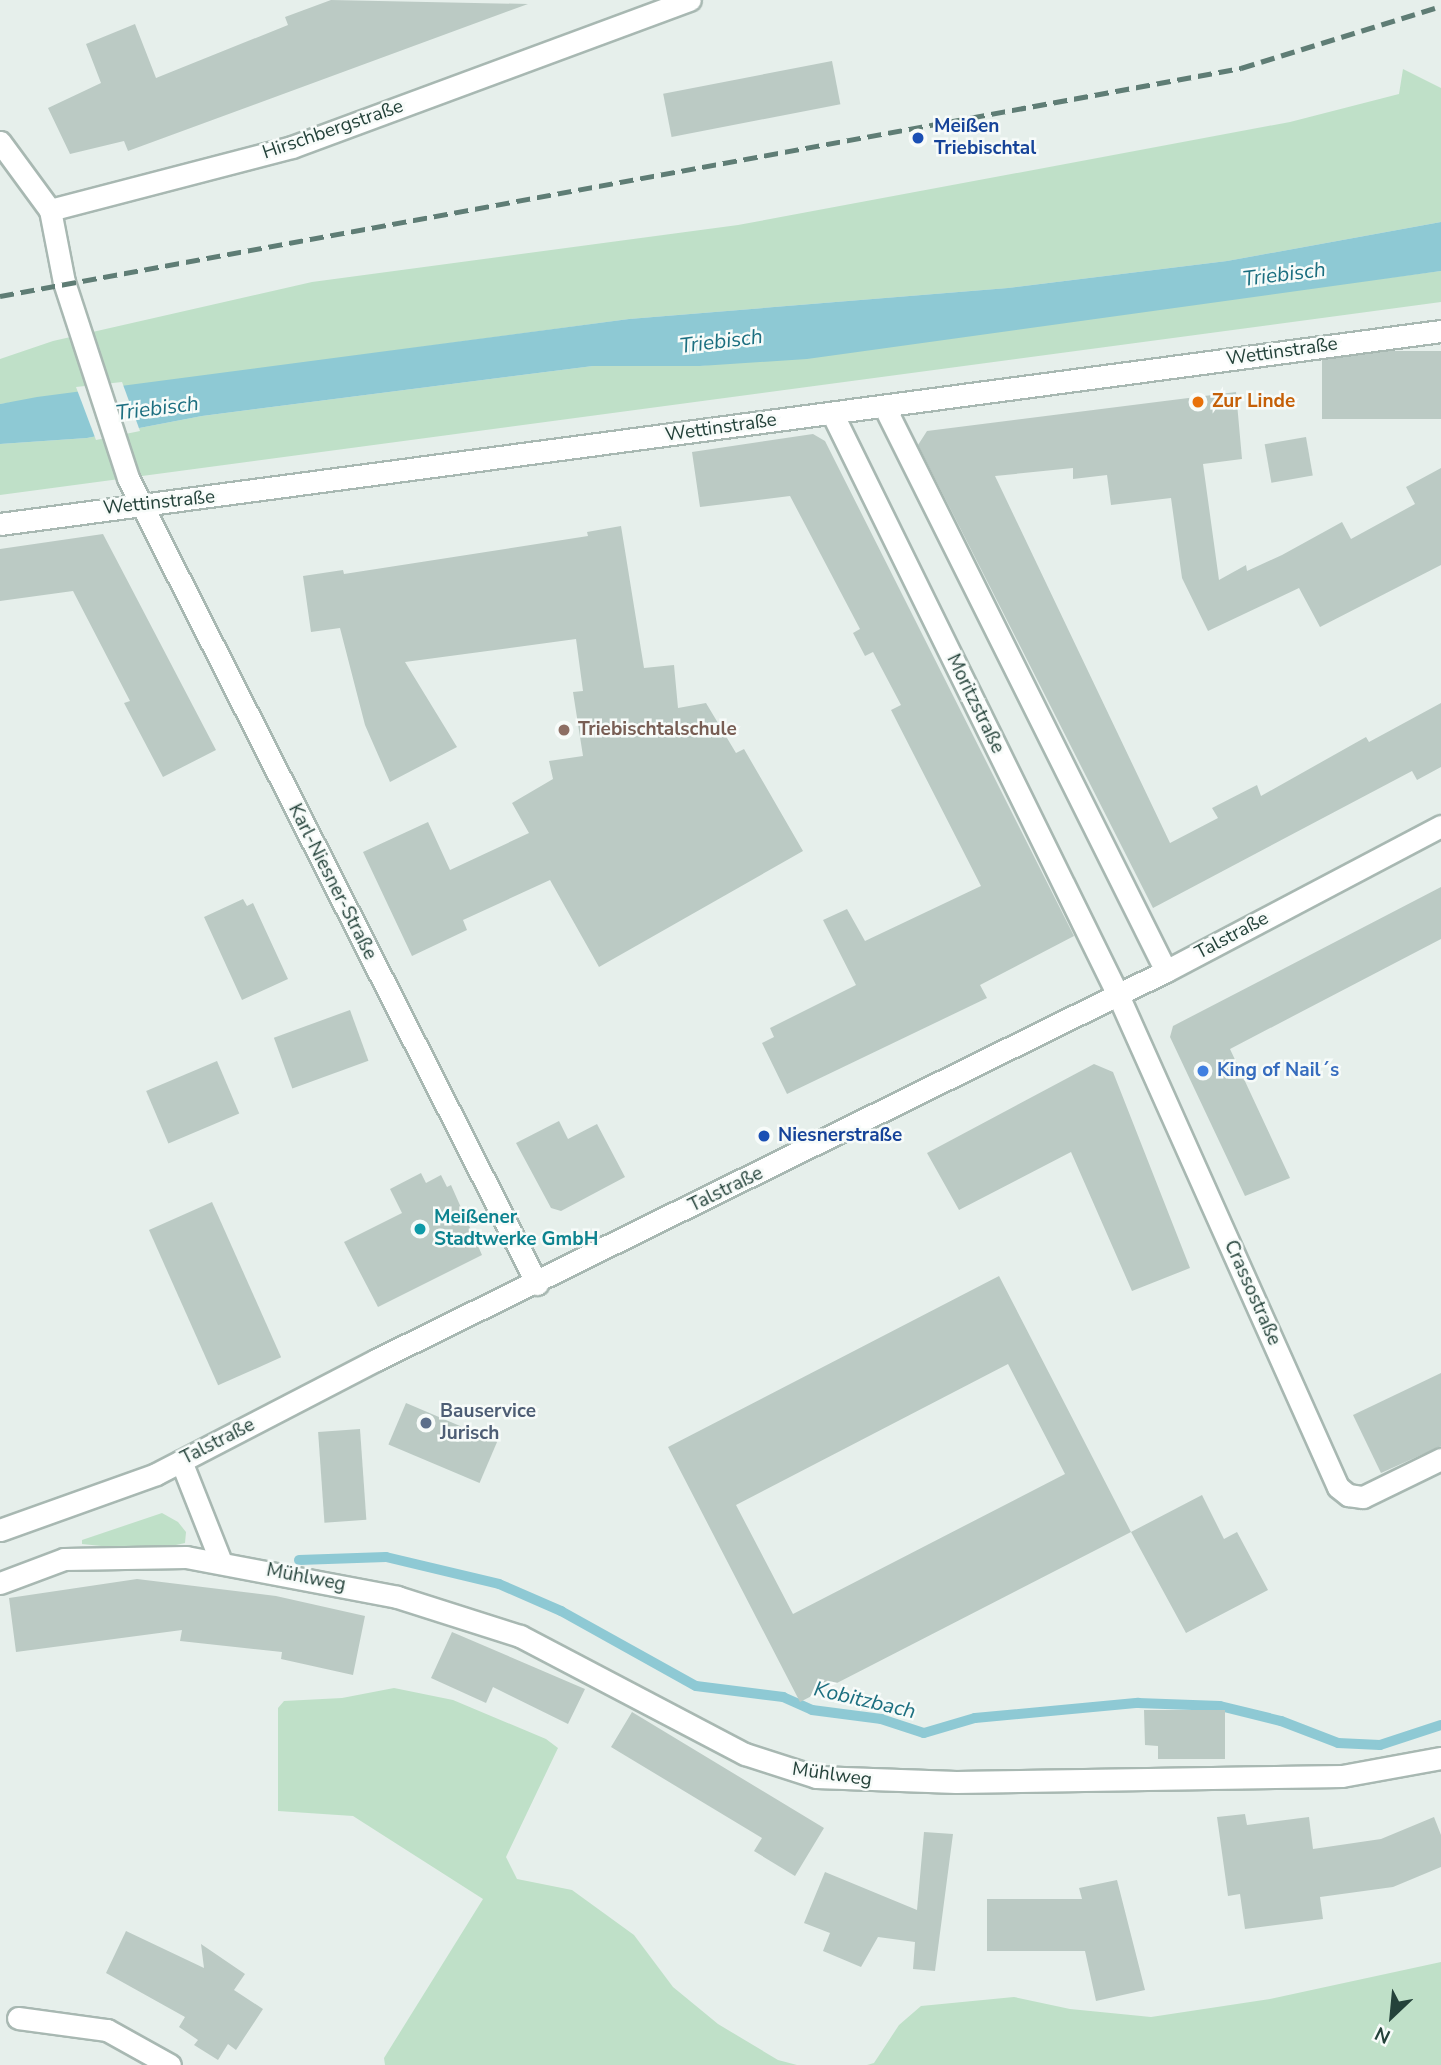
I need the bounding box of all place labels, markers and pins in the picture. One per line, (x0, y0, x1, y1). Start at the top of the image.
place label: Meißen Triebischtal (934, 116, 1036, 160)
marker: Meißen Triebischtal (908, 128, 928, 148)
place label: Zur Linde (1212, 391, 1295, 413)
marker: Zur Linde (1190, 394, 1206, 410)
place label: Triebischtalschule (578, 719, 737, 741)
marker: Triebischtalschule (556, 722, 572, 738)
place label: King of Nail´s (1217, 1060, 1339, 1082)
marker: King of Nail´s (1195, 1063, 1211, 1079)
place label: Niesnerstraße (778, 1125, 902, 1147)
marker: Niesnerstraße (756, 1128, 772, 1144)
place label: Meißener Stadtwerke GmbH (434, 1207, 598, 1251)
marker: Meißener Stadtwerke GmbH (412, 1221, 428, 1237)
place label: Bauservice Jurisch (440, 1401, 536, 1445)
marker: Bauservice Jurisch (418, 1415, 434, 1431)

